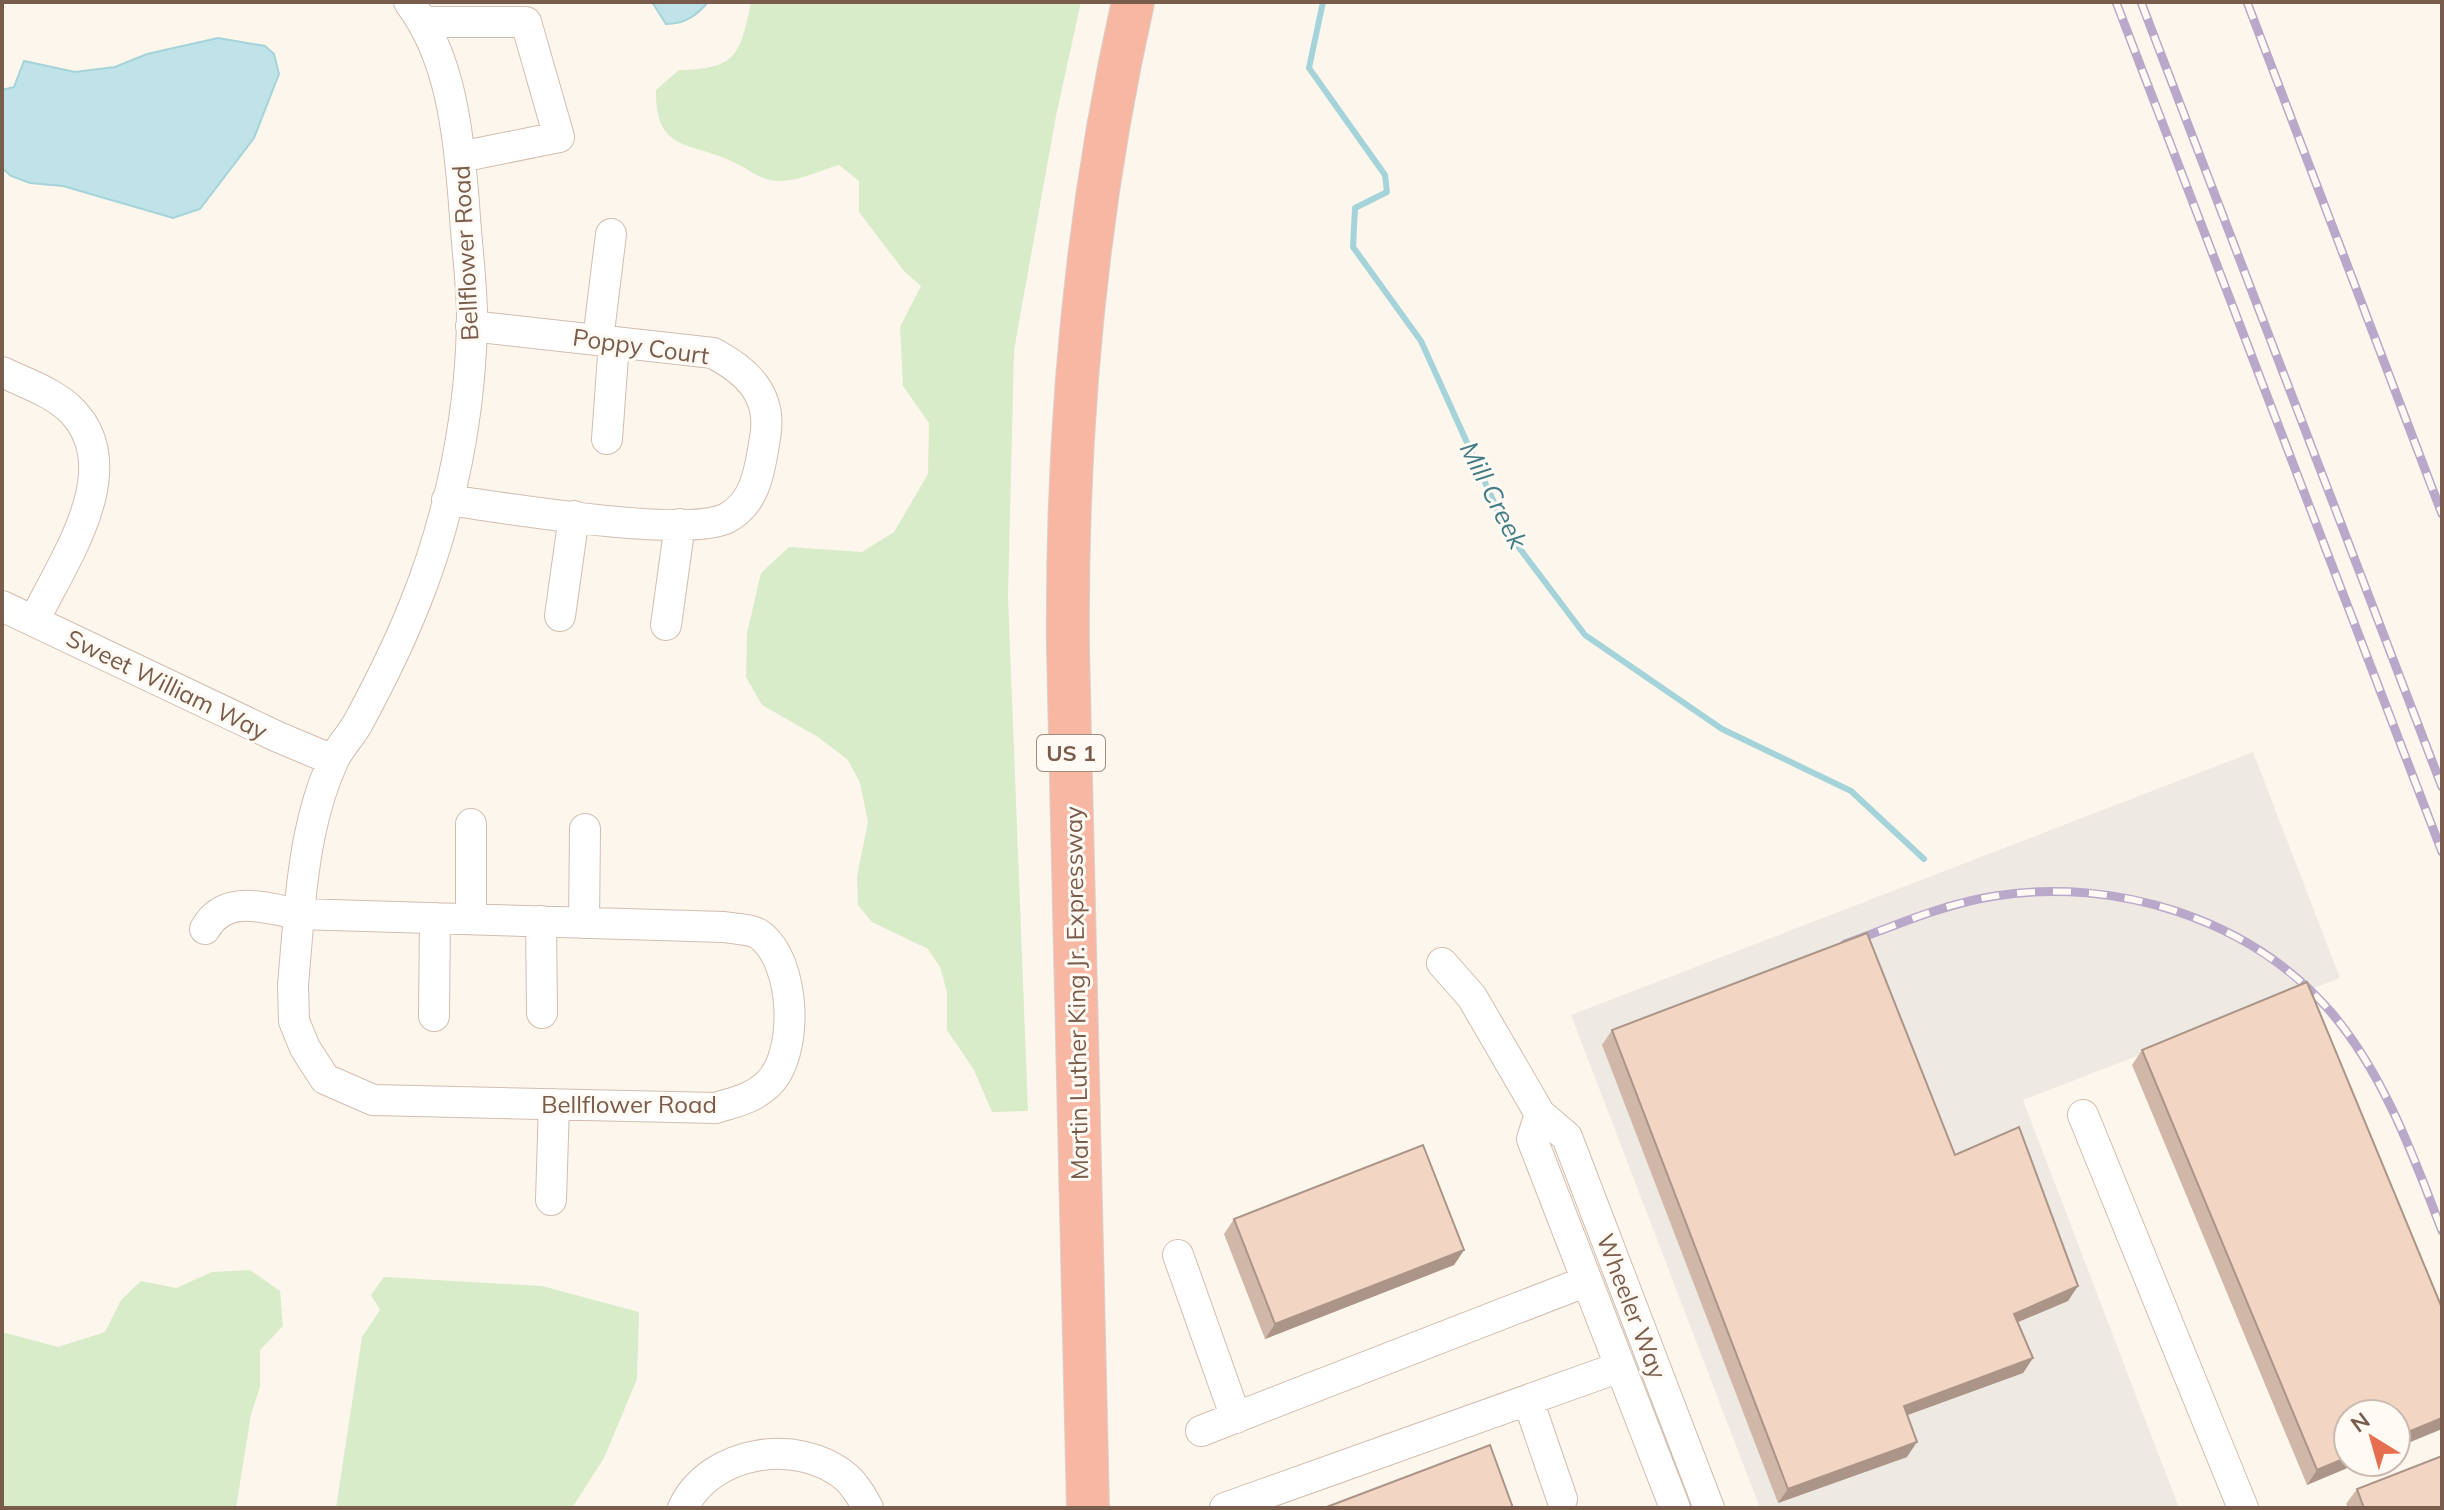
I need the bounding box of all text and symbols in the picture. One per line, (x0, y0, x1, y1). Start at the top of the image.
street label: Bellflower Road (445, 164, 485, 342)
street label: Poppy Court (571, 322, 711, 370)
water label: Mill Creek (1453, 436, 1535, 555)
street label: Sweet William Way (62, 622, 273, 746)
road number: US 1 (1037, 735, 1105, 771)
street label: Martin Luther King Jr. Expressway (1058, 806, 1094, 1180)
street label: Bellflower Road (541, 1089, 717, 1119)
street label: Wheeler Way (1591, 1229, 1673, 1383)
north arrow (2332, 1398, 2412, 1478)
text: N (2345, 1406, 2375, 1438)

